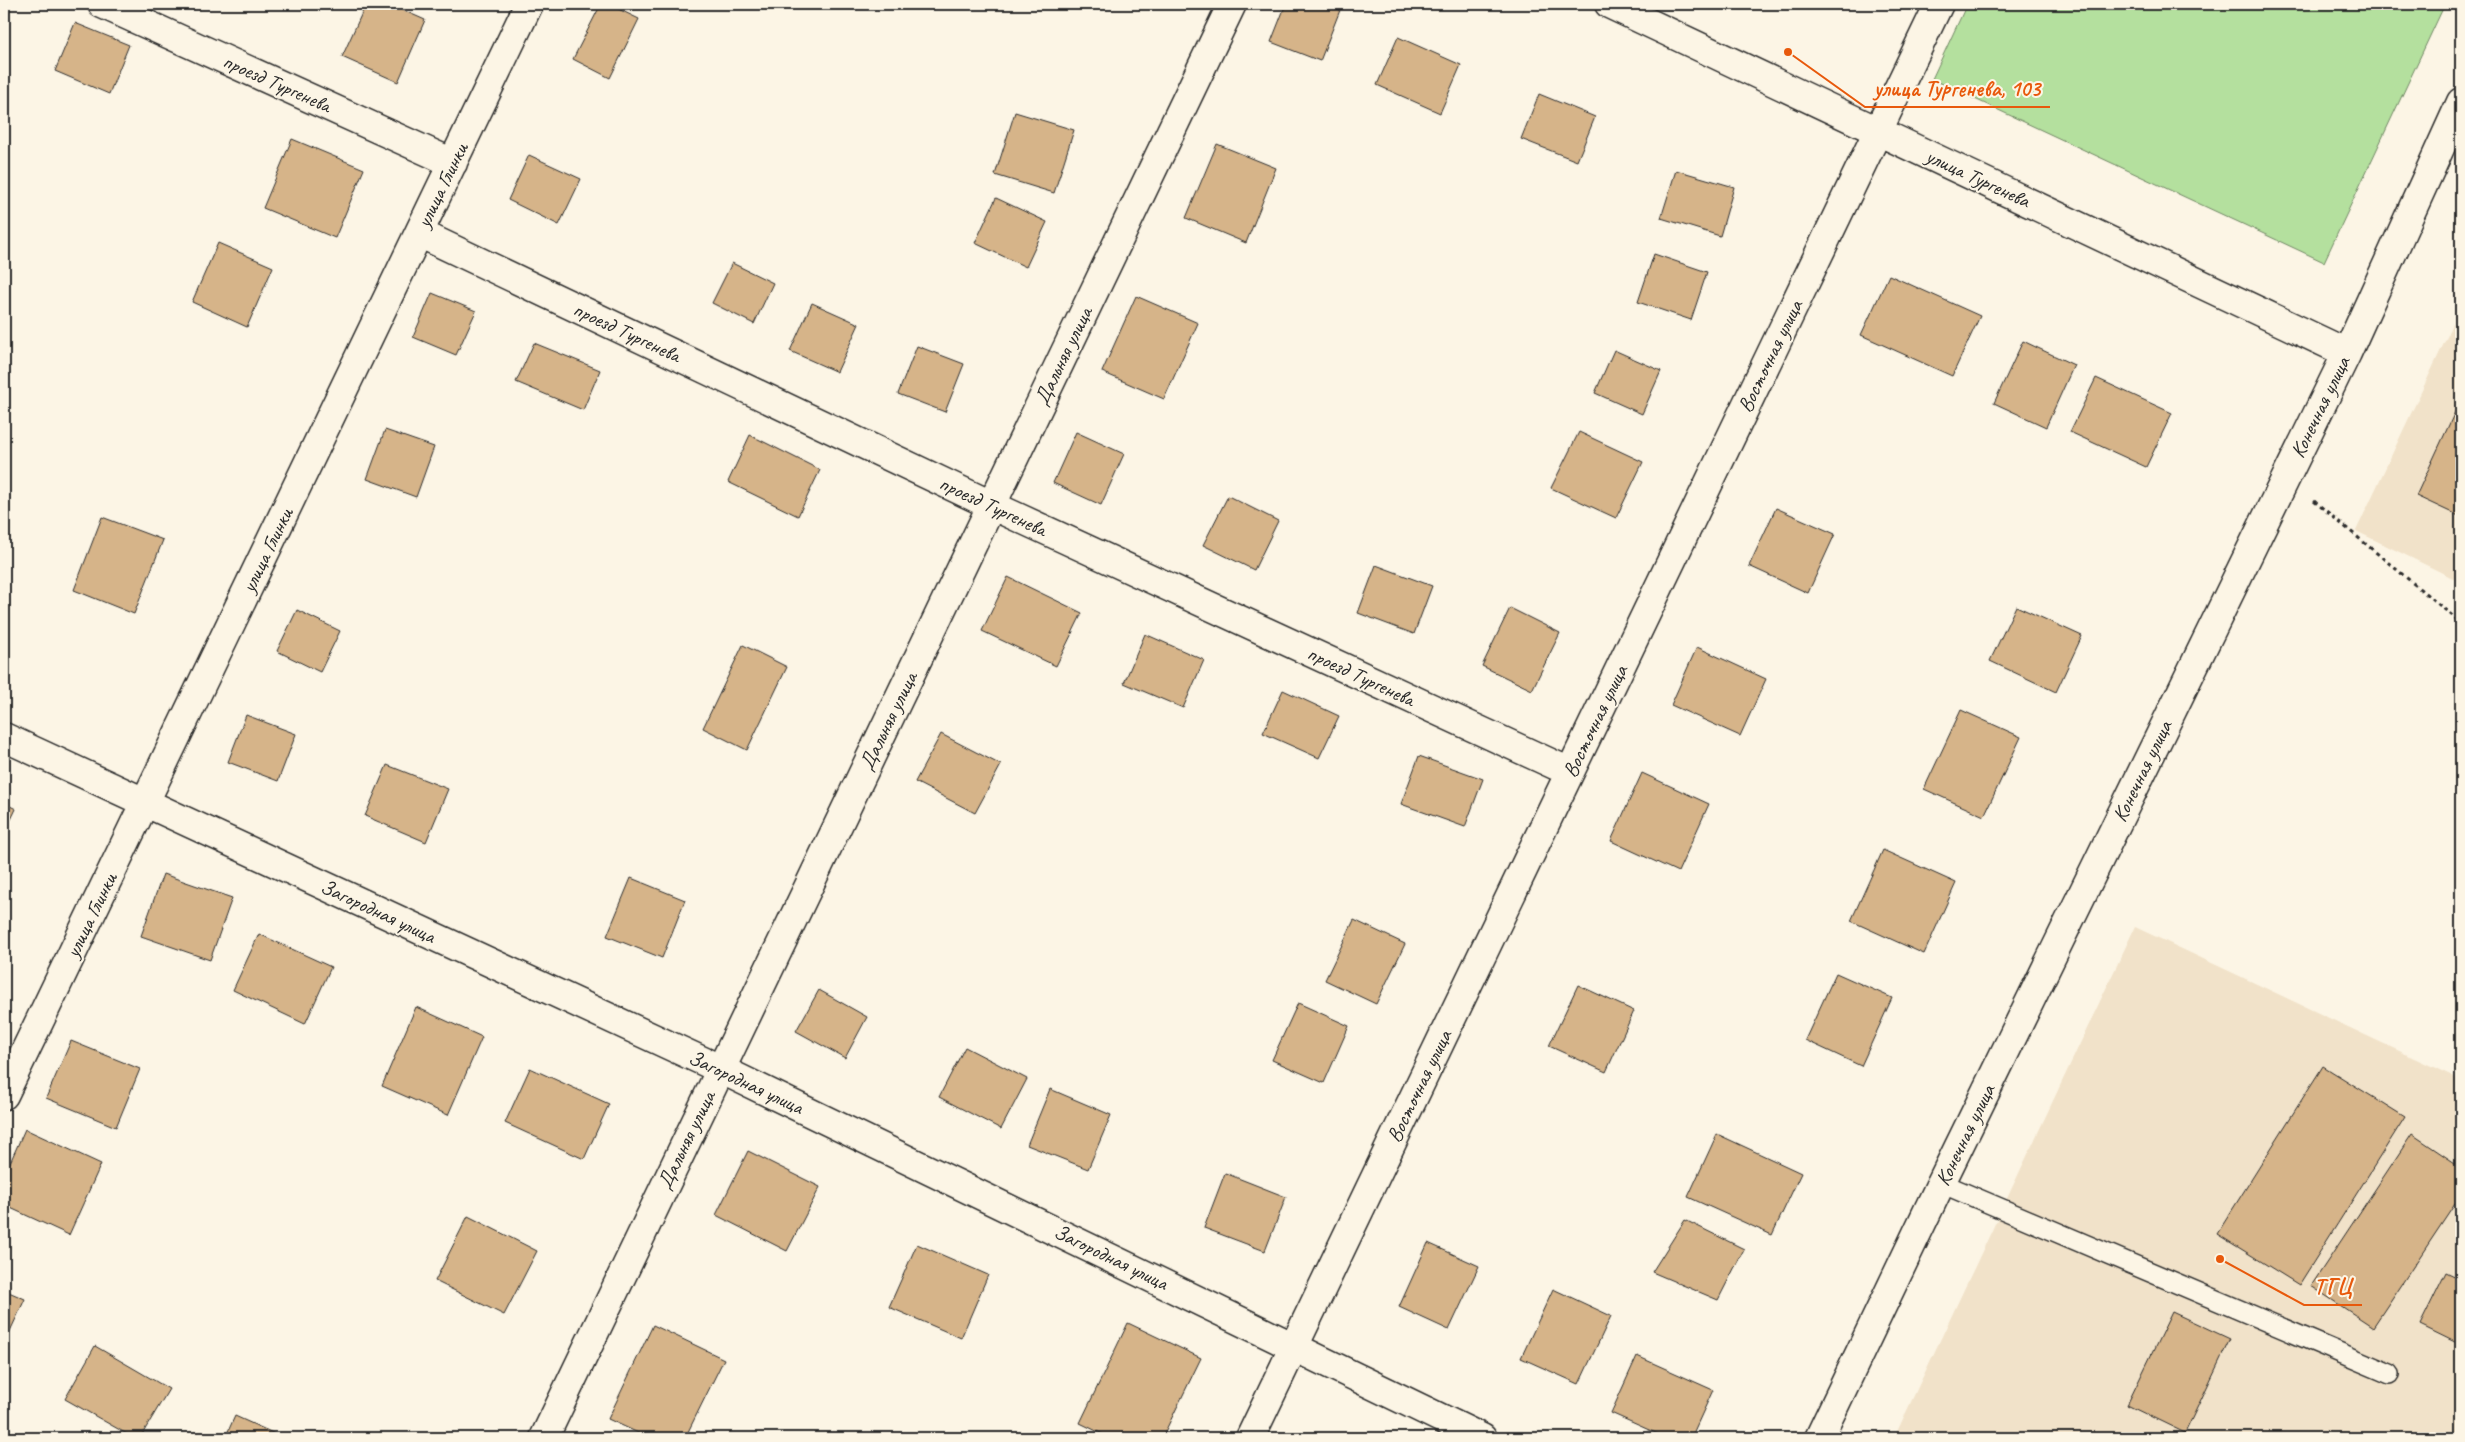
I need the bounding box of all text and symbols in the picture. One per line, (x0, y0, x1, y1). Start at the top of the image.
street label: проезд Тургенева (219, 48, 337, 119)
callout: улица Тургенева, 103 (1865, 70, 2050, 107)
text: улица Тургенева, 103 (1872, 75, 2042, 103)
street label: улица Глинки (409, 137, 474, 234)
street label: улица Тургенева (1920, 142, 2036, 214)
street label: Восточная улица (1732, 294, 1809, 416)
street label: проезд Тургенева (569, 296, 687, 369)
street label: Дальняя улица (1028, 301, 1099, 409)
street label: Конечная улица (2284, 351, 2356, 462)
street label: проезд Тургенева (935, 470, 1053, 543)
street label: улица Глинки (234, 502, 299, 599)
street label: проезд Тургенева (1303, 640, 1421, 713)
street label: Восточная улица (1557, 659, 1634, 781)
street label: Дальняя улица (853, 666, 924, 774)
street label: Конечная улица (2106, 715, 2178, 826)
street label: улица Глинки (58, 867, 123, 964)
street label: Загородная улица (316, 873, 441, 950)
street label: Восточная улица (1381, 1024, 1458, 1146)
street label: Загородная улица (684, 1044, 809, 1121)
street label: Конечная улица (1929, 1079, 2001, 1190)
street label: Дальняя улица (651, 1085, 722, 1193)
street label: Загородная улица (1050, 1218, 1174, 1296)
callout: ТГЦ (2304, 1268, 2362, 1305)
text: ТГЦ (2314, 1273, 2354, 1301)

